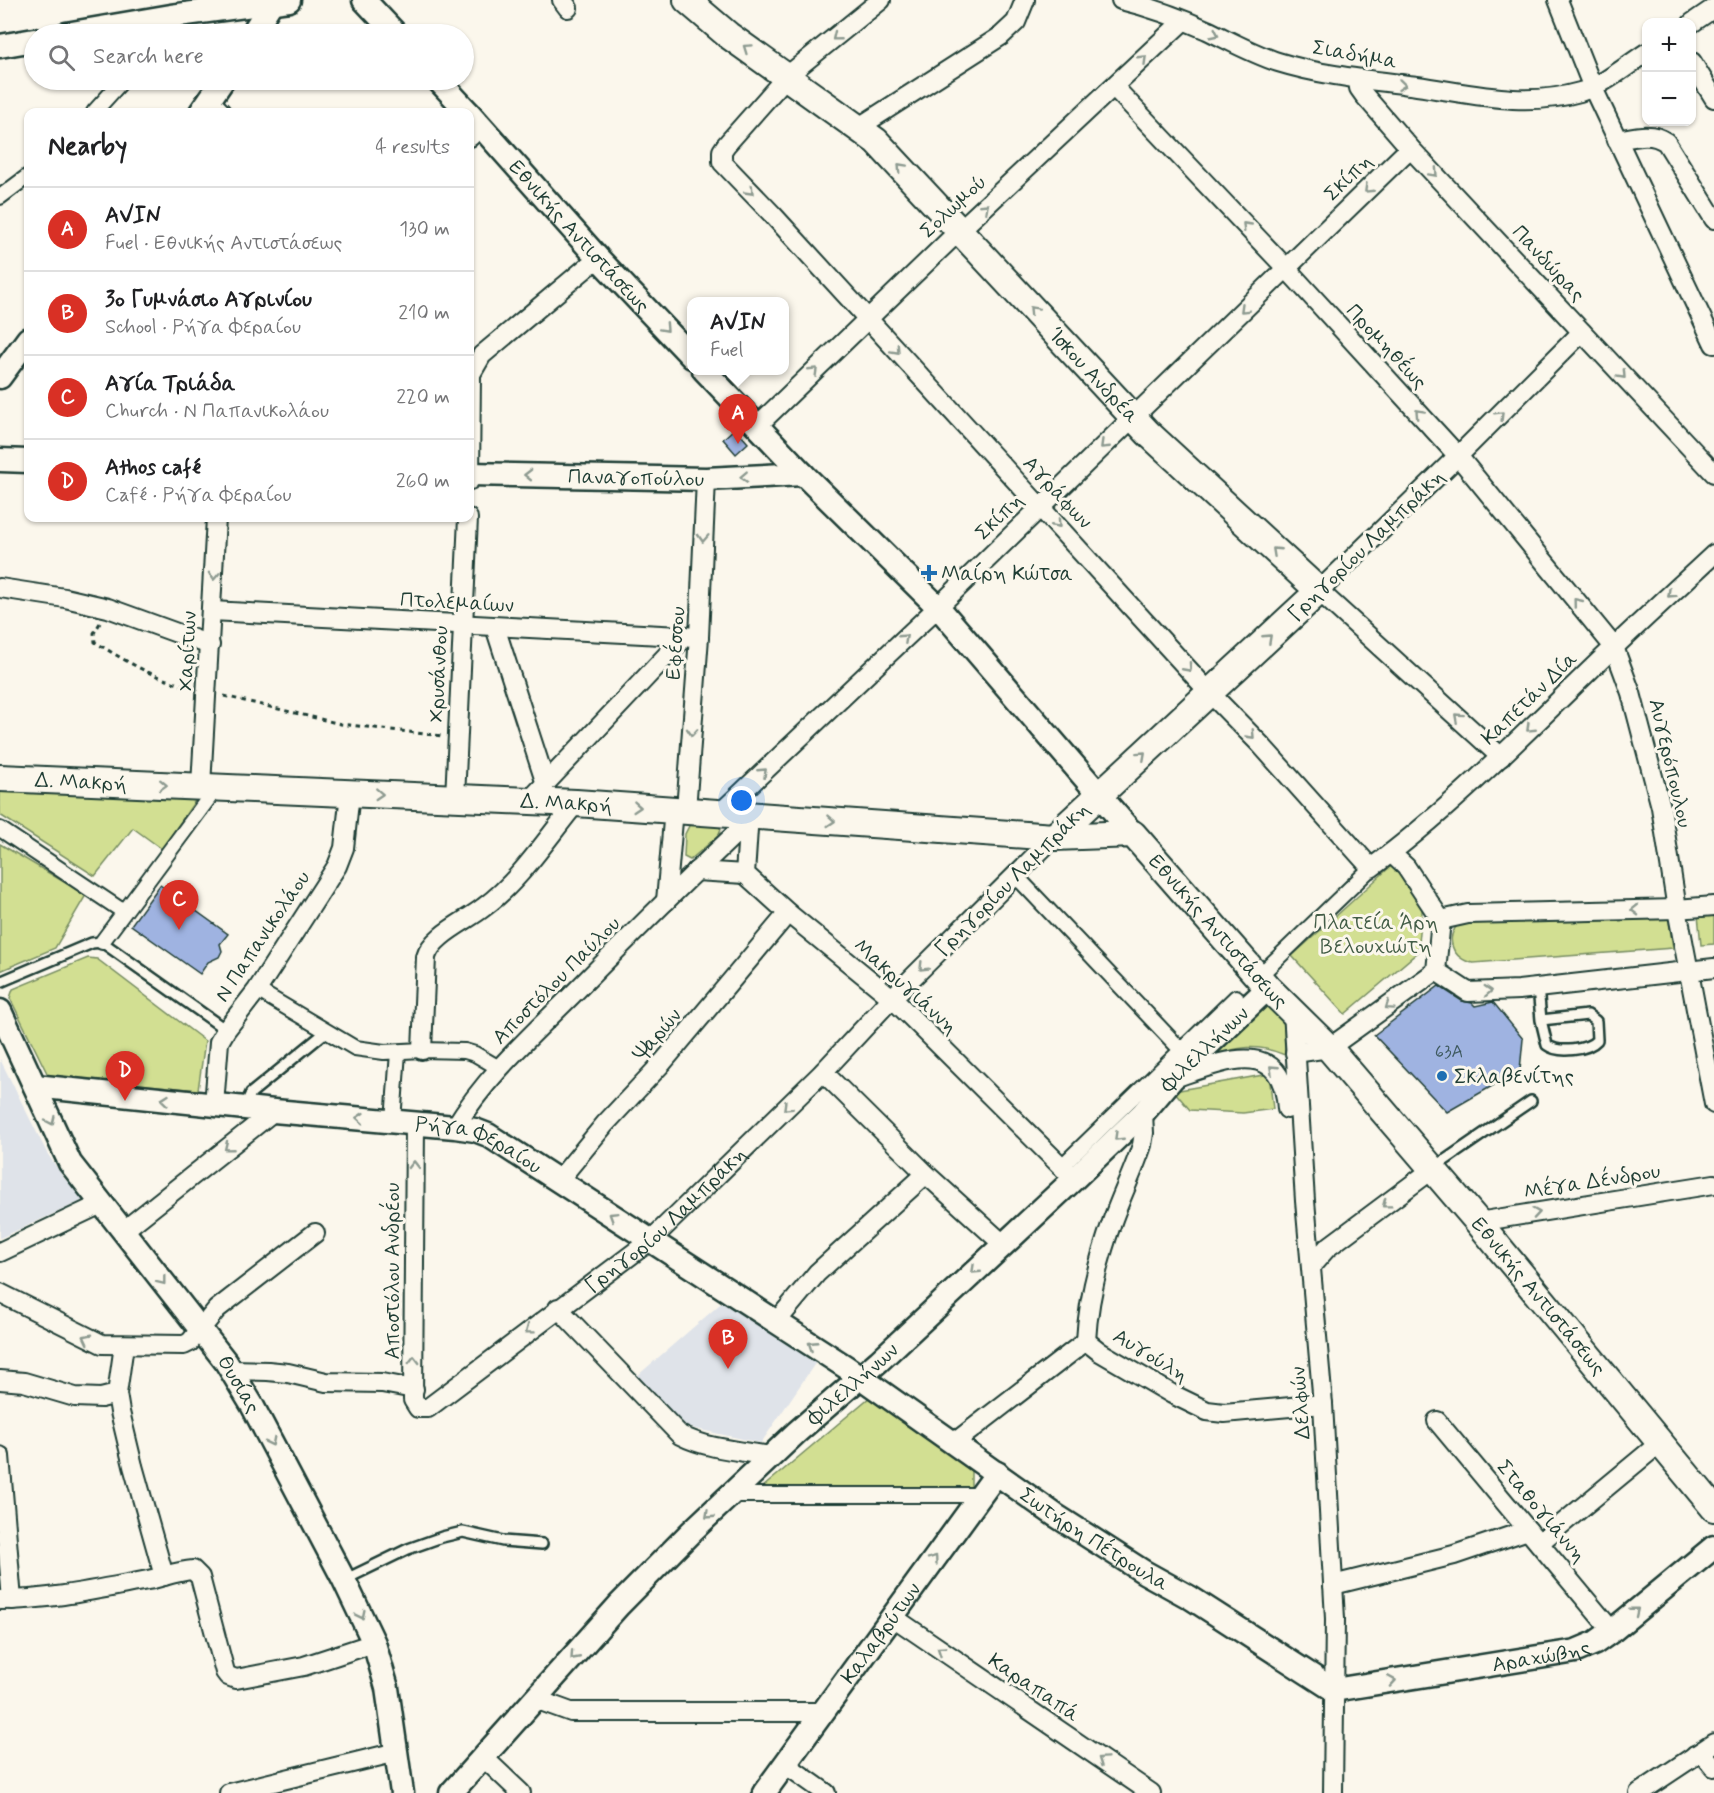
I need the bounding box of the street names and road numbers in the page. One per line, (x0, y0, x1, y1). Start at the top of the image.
street label: Σιαδήμα (1310, 34, 1399, 76)
street label: Σκίπη (1318, 148, 1379, 208)
street label: Εθνικής Αντιστάσεως (502, 154, 656, 319)
street label: Σολωμού (914, 169, 993, 245)
street label: Πανδώρας (1505, 219, 1591, 308)
street label: Προμηθέως (1339, 297, 1434, 396)
street label: Ίσκου Ανδρέα (1042, 322, 1145, 430)
street label: Αγράφων (1016, 450, 1098, 535)
street label: Παναγοπούλου (568, 463, 704, 494)
street label: Γρηγορίου Λαμπράκη (1282, 463, 1451, 628)
street label: Σκίπη (969, 487, 1030, 547)
street label: Πτολεμαίων (399, 586, 515, 620)
street label: Εφέσσου (658, 605, 693, 681)
street label: Χαρίτων (172, 610, 204, 692)
street label: Χρυσάνθου (422, 625, 456, 723)
street label: Καπετάν Δία (1475, 646, 1584, 752)
street label: Αυγερόπουλου (1642, 696, 1698, 831)
street label: Δ. Μακρή (34, 767, 128, 798)
street label: Δ. Μακρή (520, 788, 613, 821)
street label: Γρηγορίου Λαμπράκη (929, 796, 1096, 963)
street label: Εθνικής Αντιστάσεως (1142, 848, 1294, 1015)
street label: Ν Παπανικολάου (209, 865, 317, 1008)
street label: Αποστόλου Παύλου (486, 910, 627, 1051)
street label: Μακρυγιάννη (847, 932, 963, 1041)
street label: Φιλελλήνων (1154, 1000, 1255, 1099)
street label: Ψαρών (626, 1002, 688, 1068)
street label: Ρήγα Φεραίου (414, 1111, 547, 1181)
street label: Γρηγορίου Λαμπράκη (579, 1141, 753, 1300)
street label: Μέγα Δένδρου (1522, 1156, 1662, 1207)
street label: Αποστόλου Ανδρέου (378, 1183, 407, 1359)
street label: Εθνικής Αντιστάσεως (1464, 1211, 1612, 1382)
street label: Αυγούλη (1108, 1322, 1193, 1389)
street label: Φιλελλήνων (801, 1337, 905, 1433)
street label: Θυσίας (210, 1350, 267, 1418)
street label: Δελφών (1284, 1366, 1318, 1440)
street label: Σταθογιάννη (1490, 1454, 1593, 1569)
street label: Σωτήρη Πέτρουλα (1014, 1481, 1174, 1598)
street label: Καλαβρύτων (835, 1577, 928, 1690)
street label: Αραχώβης (1490, 1634, 1595, 1679)
street label: Καραπαπά (982, 1647, 1085, 1729)

